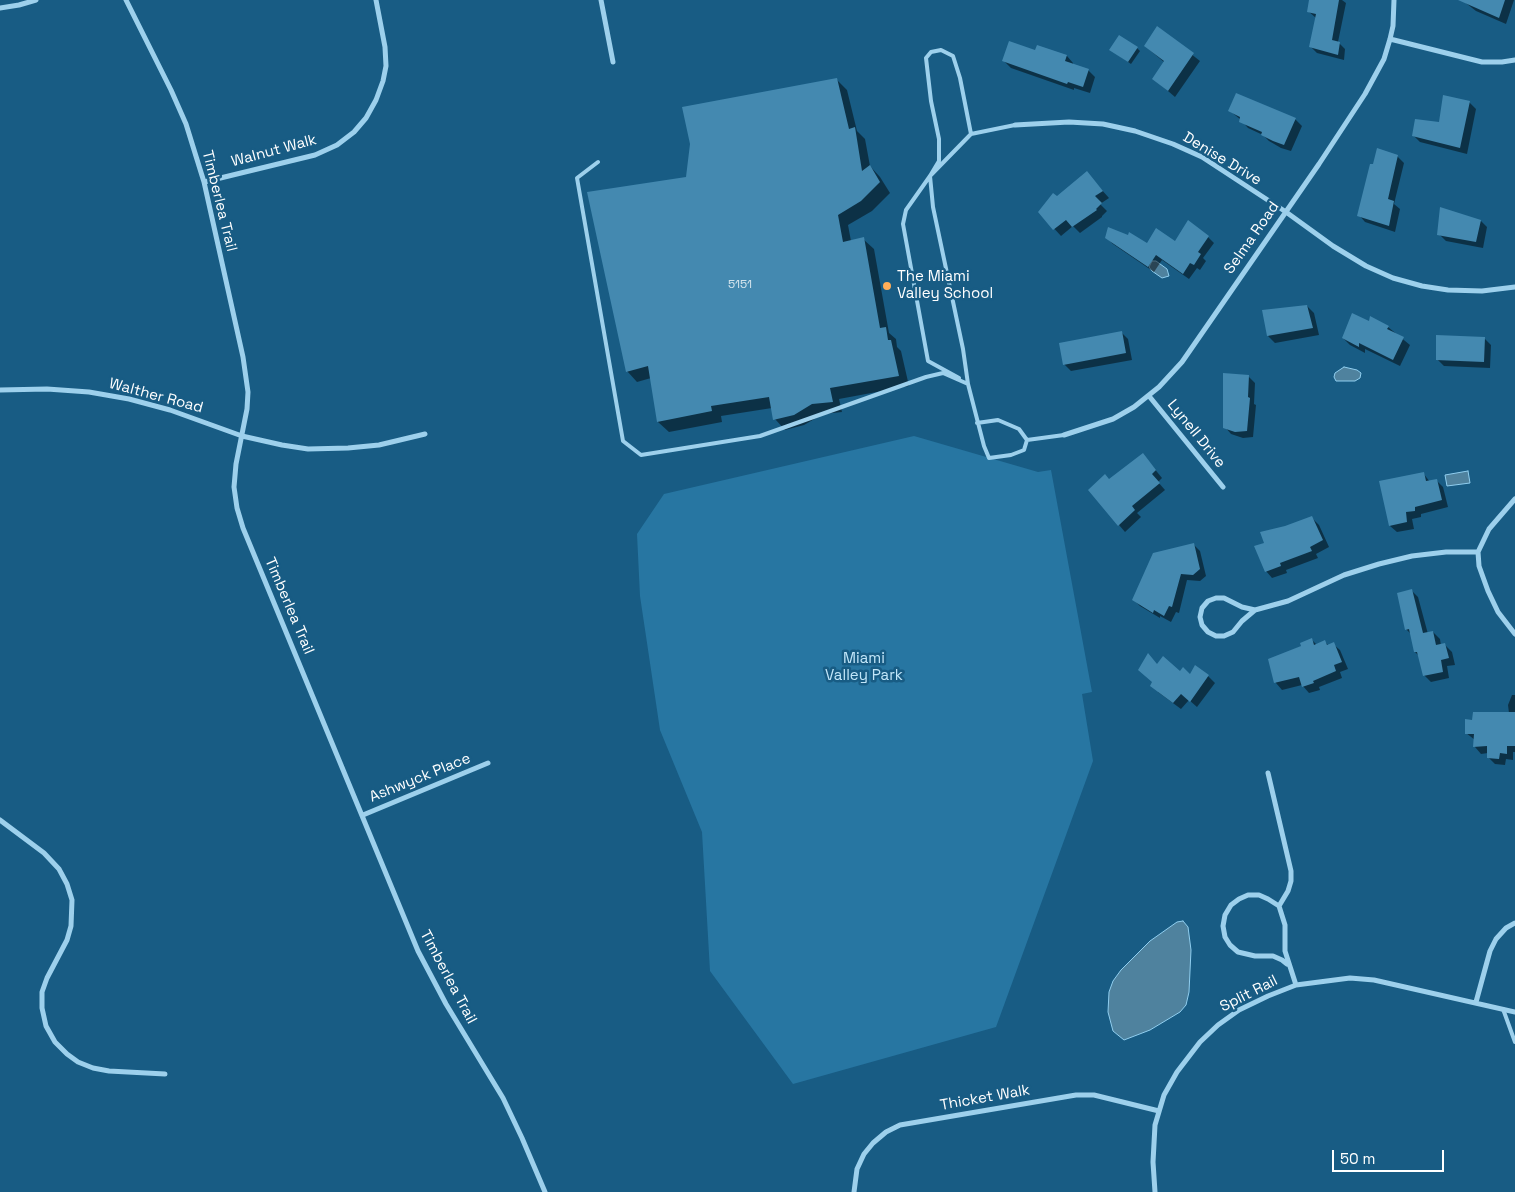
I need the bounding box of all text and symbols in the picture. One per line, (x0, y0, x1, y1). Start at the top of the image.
street label: Denise Drive (1180, 129, 1264, 189)
street label: Walnut Walk (229, 131, 319, 171)
street label: Timberlea Trail (198, 149, 240, 253)
street label: Selma Road (1221, 198, 1283, 278)
place label: The Miami Valley School (897, 268, 993, 303)
house number: 5151 (728, 278, 752, 292)
marker: The Miami Valley School (881, 280, 893, 292)
street label: Walther Road (107, 375, 205, 417)
street label: Lynell Drive (1163, 396, 1229, 472)
street label: Timberlea Trail (260, 555, 318, 657)
park label: Miami Valley Park (825, 650, 903, 685)
street label: Ashwyck Place (367, 750, 473, 806)
street label: Timberlea Trail (416, 927, 480, 1027)
street label: Split Rail (1217, 972, 1281, 1016)
street label: Thicket Walk (939, 1081, 1031, 1115)
scale bar (1335, 1140, 1448, 1172)
text: 50 m (1340, 1149, 1375, 1168)

